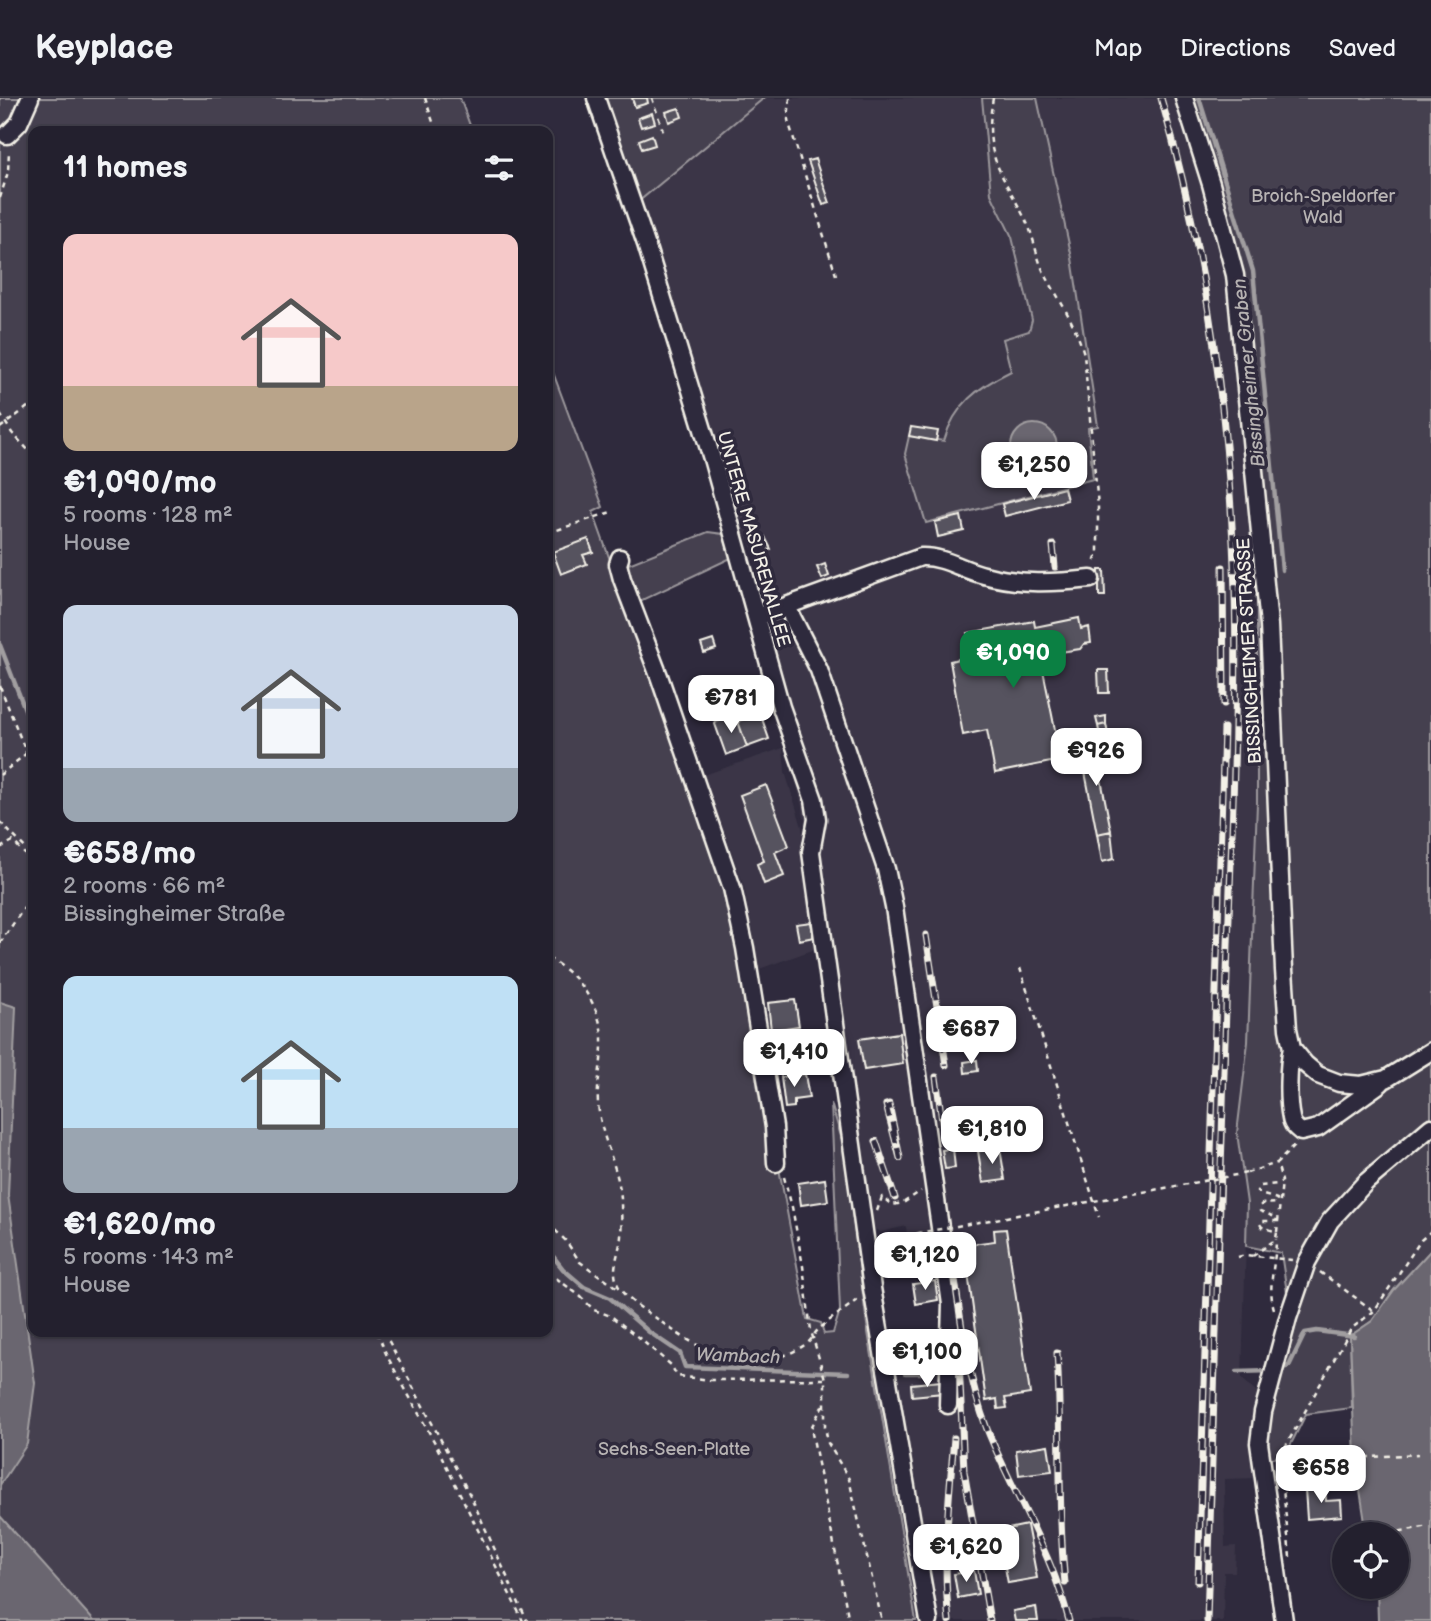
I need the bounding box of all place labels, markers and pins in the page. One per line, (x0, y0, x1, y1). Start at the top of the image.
pin: €1,250 (977, 442, 1091, 502)
pin: €1,090 (956, 630, 1070, 690)
pin: €781 (690, 676, 772, 735)
pin: €926 (1055, 728, 1137, 788)
pin: €687 (930, 1006, 1012, 1066)
pin: €1,410 (737, 1030, 851, 1089)
pin: €1,810 (935, 1107, 1049, 1166)
pin: €1,120 (868, 1232, 982, 1292)
pin: €1,100 (870, 1330, 984, 1389)
pin: €658 (1280, 1446, 1362, 1505)
pin: €1,620 (909, 1524, 1023, 1584)

